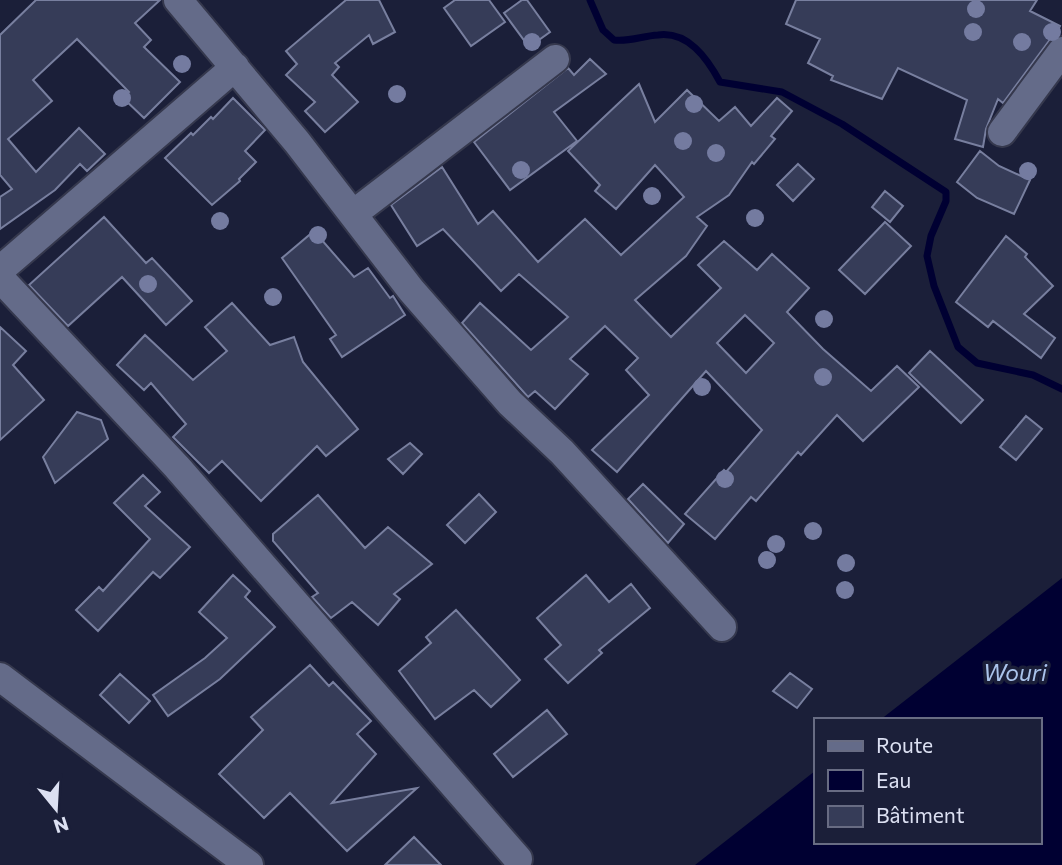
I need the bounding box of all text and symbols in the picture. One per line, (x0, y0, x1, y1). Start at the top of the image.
water label: Wouri (983, 658, 1048, 686)
legend (814, 718, 1041, 844)
text: Route (876, 732, 933, 757)
text: Eau (876, 767, 911, 792)
north arrow (21, 774, 91, 844)
text: Bâtiment (876, 802, 965, 827)
text: N (51, 813, 72, 839)

